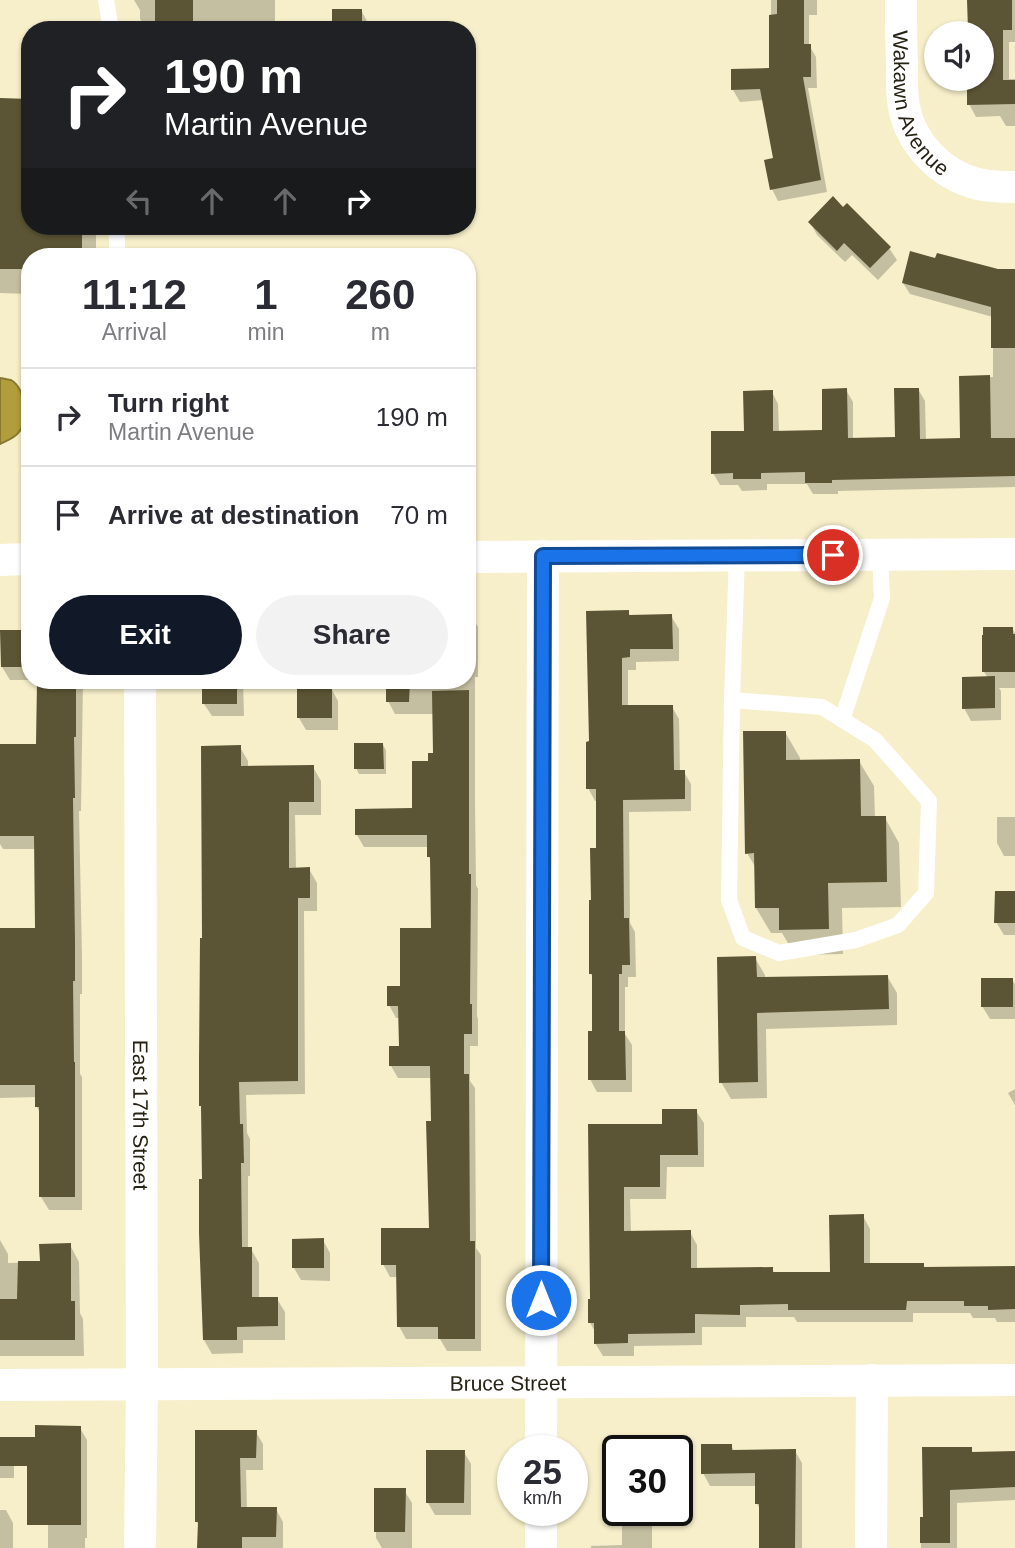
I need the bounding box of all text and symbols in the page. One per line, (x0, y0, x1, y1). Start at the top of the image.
map controls (924, 21, 994, 91)
button: sound (924, 21, 994, 91)
street label: Wakawn Avenue (890, 30, 954, 180)
icon: right (49, 49, 140, 140)
text: 190 m (164, 49, 303, 103)
text: Martin Avenue (164, 106, 368, 142)
icon: left (120, 182, 158, 220)
icon: ahead (193, 182, 231, 220)
icon: ahead (266, 182, 304, 220)
icon: right (339, 182, 377, 220)
text: 11:12 (82, 271, 187, 318)
text: 1 (254, 271, 278, 318)
text: 260 (345, 271, 415, 318)
text: Arrival (102, 319, 167, 345)
text: min (247, 319, 285, 345)
text: m (371, 319, 390, 345)
text: Turn right (108, 388, 229, 418)
icon: right (49, 398, 87, 436)
text: 190 m (376, 402, 448, 432)
text: Martin Avenue (108, 419, 255, 445)
icon: arrive (49, 496, 87, 534)
text: Arrive at destination (108, 500, 359, 530)
text: 70 m (390, 500, 448, 530)
pin (803, 525, 863, 585)
icon: arrive (814, 536, 852, 574)
button: Exit (49, 595, 242, 675)
button: Share (256, 595, 448, 675)
street label: East 17th Street (130, 1040, 153, 1191)
position arrow (504, 1263, 578, 1337)
street label: Bruce Street (450, 1371, 567, 1394)
speed limit sign: 30 (602, 1435, 693, 1526)
text: 25 (523, 1452, 562, 1491)
text: km/h (523, 1488, 562, 1508)

